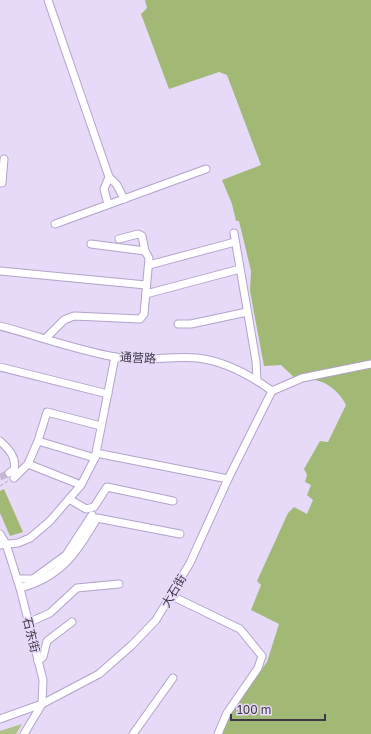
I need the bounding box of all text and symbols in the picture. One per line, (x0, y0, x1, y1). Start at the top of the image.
street label: 通营路 (120, 349, 156, 366)
street label: 大石街 (158, 571, 189, 610)
street label: 石东街 (20, 616, 43, 654)
scale bar (231, 696, 325, 722)
text: 100 m (237, 702, 271, 717)

